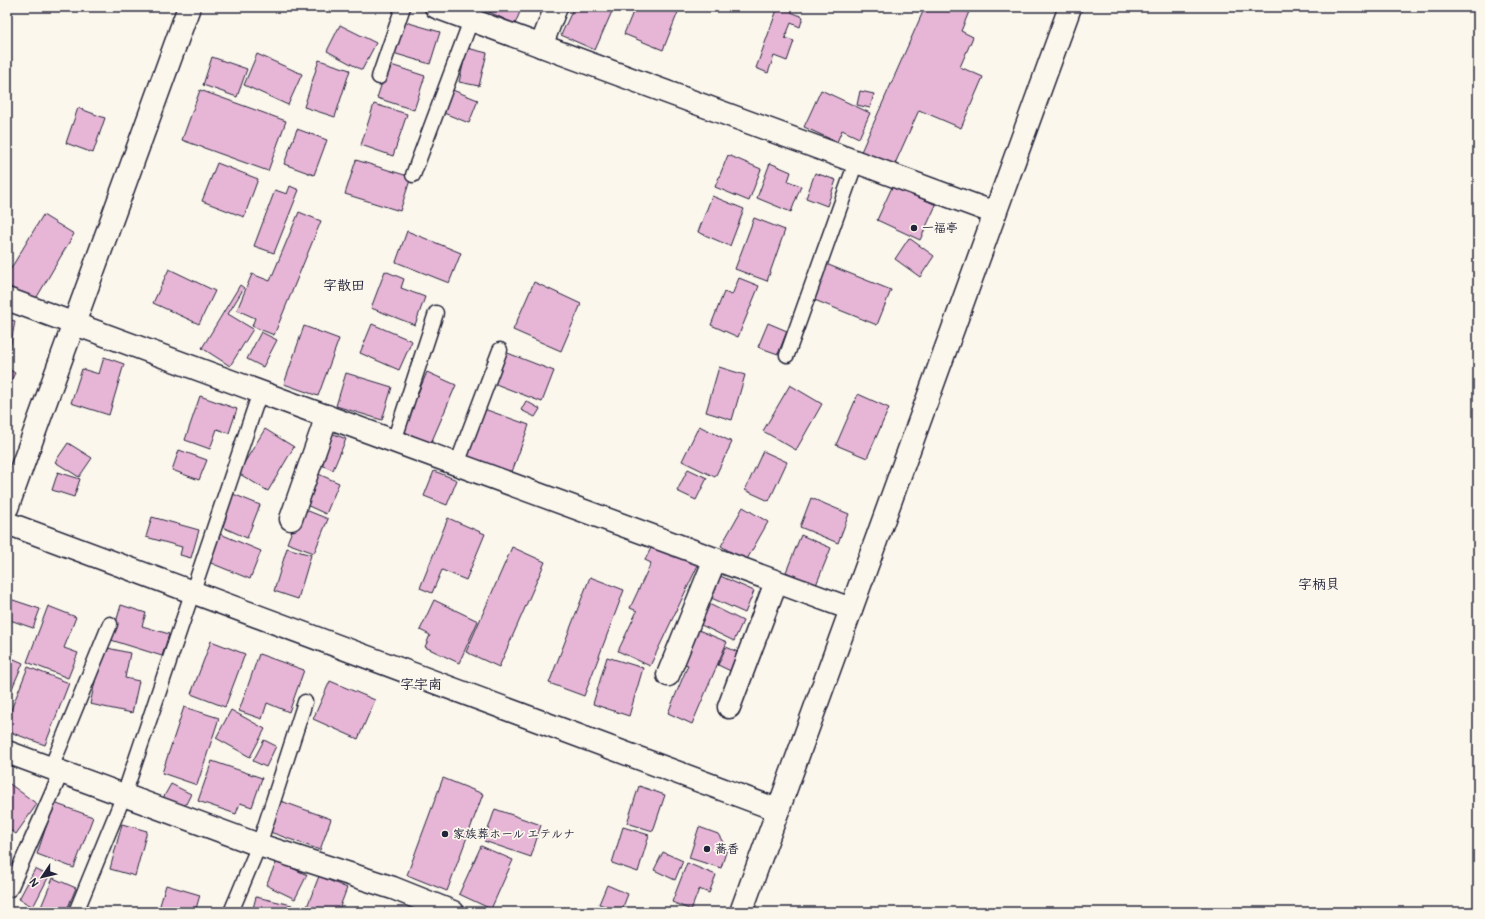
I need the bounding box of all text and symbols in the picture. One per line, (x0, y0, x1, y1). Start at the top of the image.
place label: 一福亭 (922, 221, 958, 236)
marker: 一福亭 (909, 223, 919, 233)
district label: 字散田 (323, 277, 365, 294)
district label: 字柄貝 (1298, 576, 1340, 593)
district label: 字宇南 (400, 676, 442, 693)
place label: 家族葬ホール エテルナ (453, 827, 575, 842)
marker: 家族葬ホール エテルナ (440, 829, 450, 839)
place label: 蕎香 (715, 842, 739, 857)
marker: 蕎香 (702, 844, 712, 854)
north arrow (22, 857, 62, 897)
text: N (26, 875, 42, 889)

